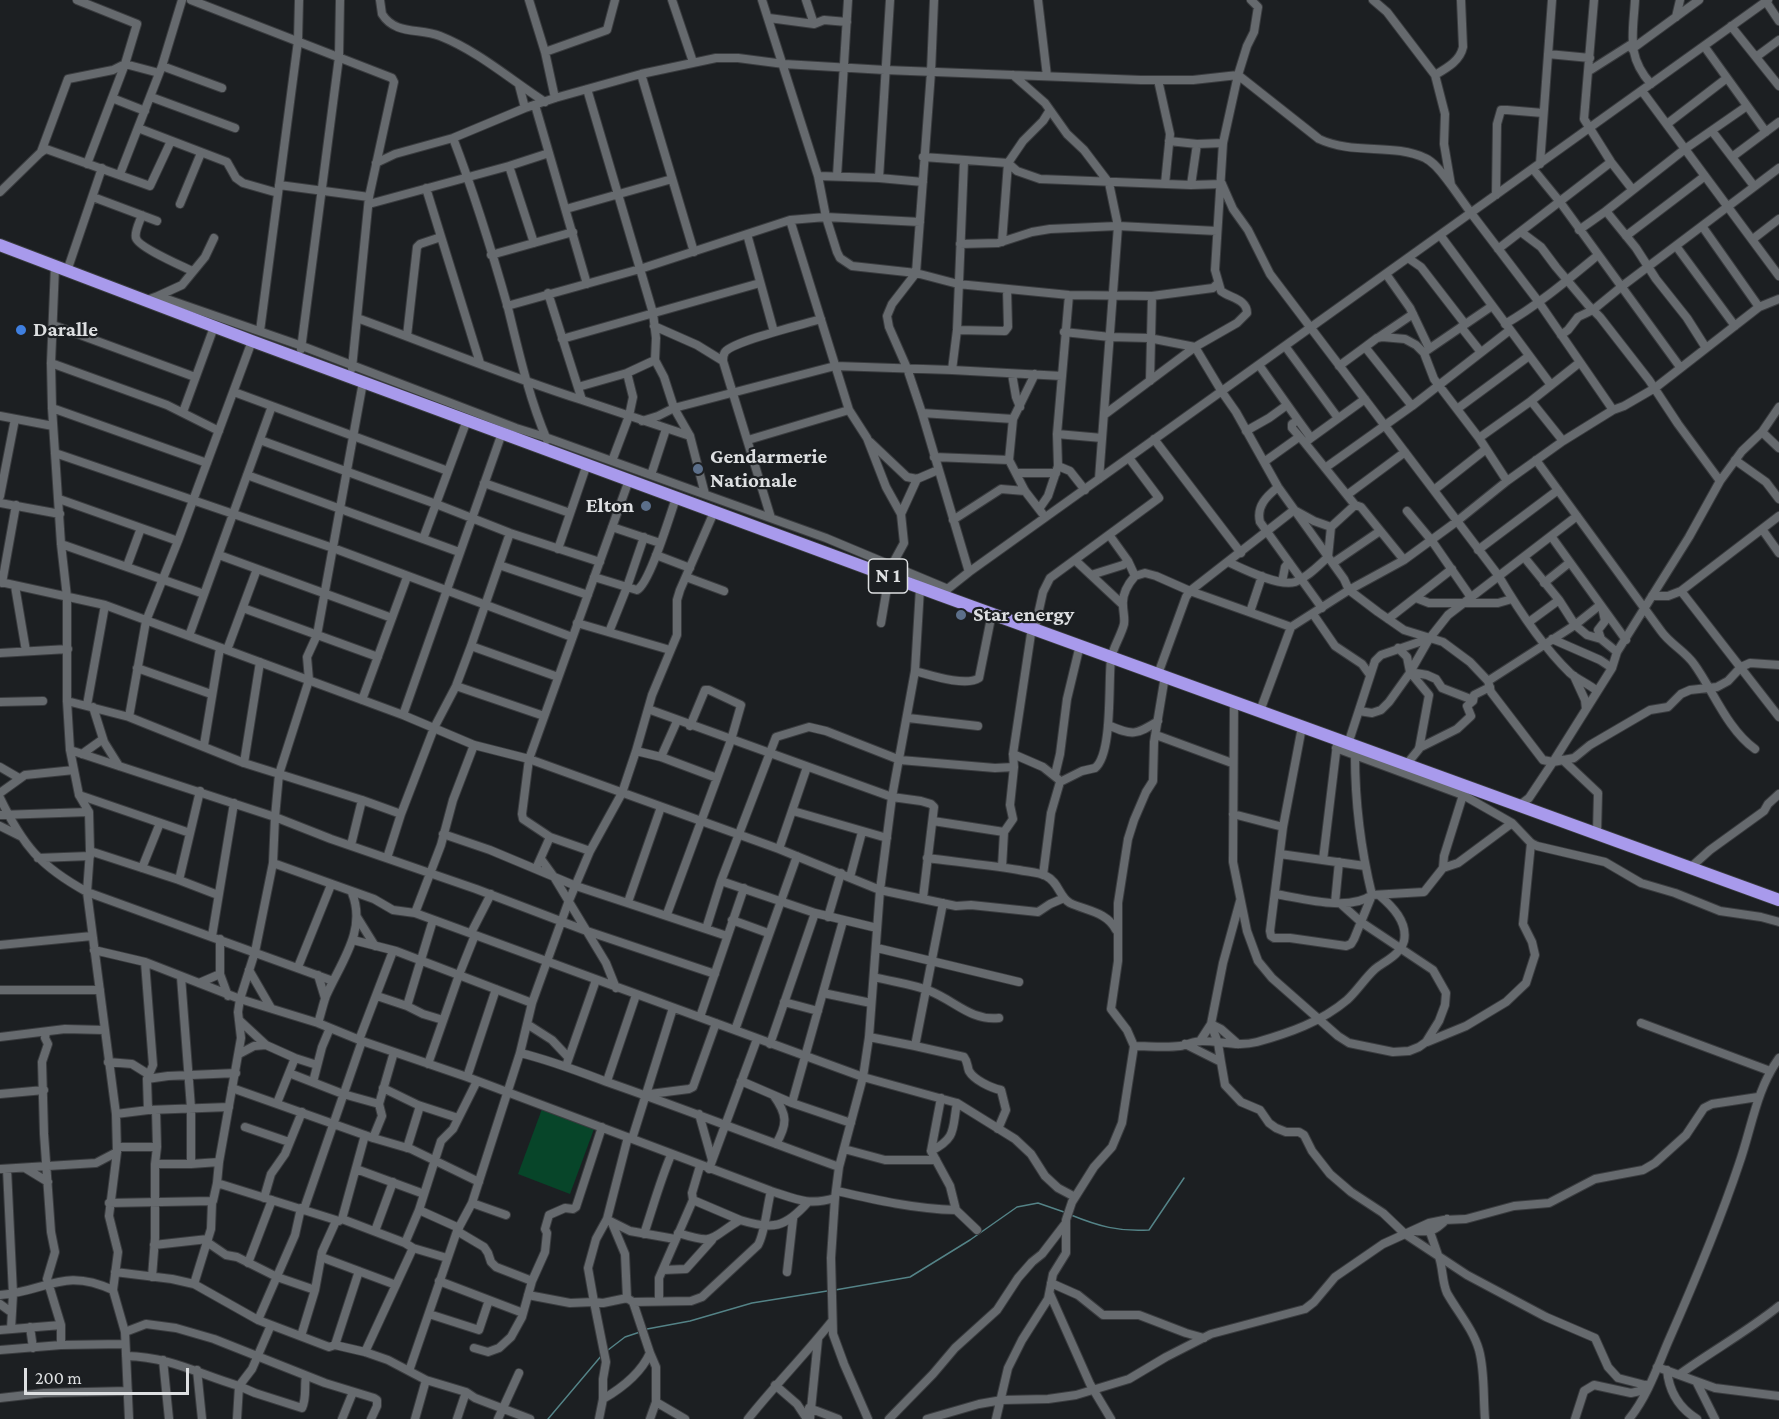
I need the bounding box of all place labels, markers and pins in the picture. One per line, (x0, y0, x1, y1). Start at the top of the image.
place label: Daralle (33, 317, 98, 343)
marker: Daralle (14, 323, 28, 337)
place label: Gendarmerie Nationale (710, 444, 827, 494)
marker: Gendarmerie Nationale (691, 462, 705, 476)
place label: Elton (586, 493, 634, 519)
marker: Elton (639, 499, 653, 513)
place label: Star energy (973, 602, 1074, 628)
marker: Star energy (954, 608, 968, 622)

